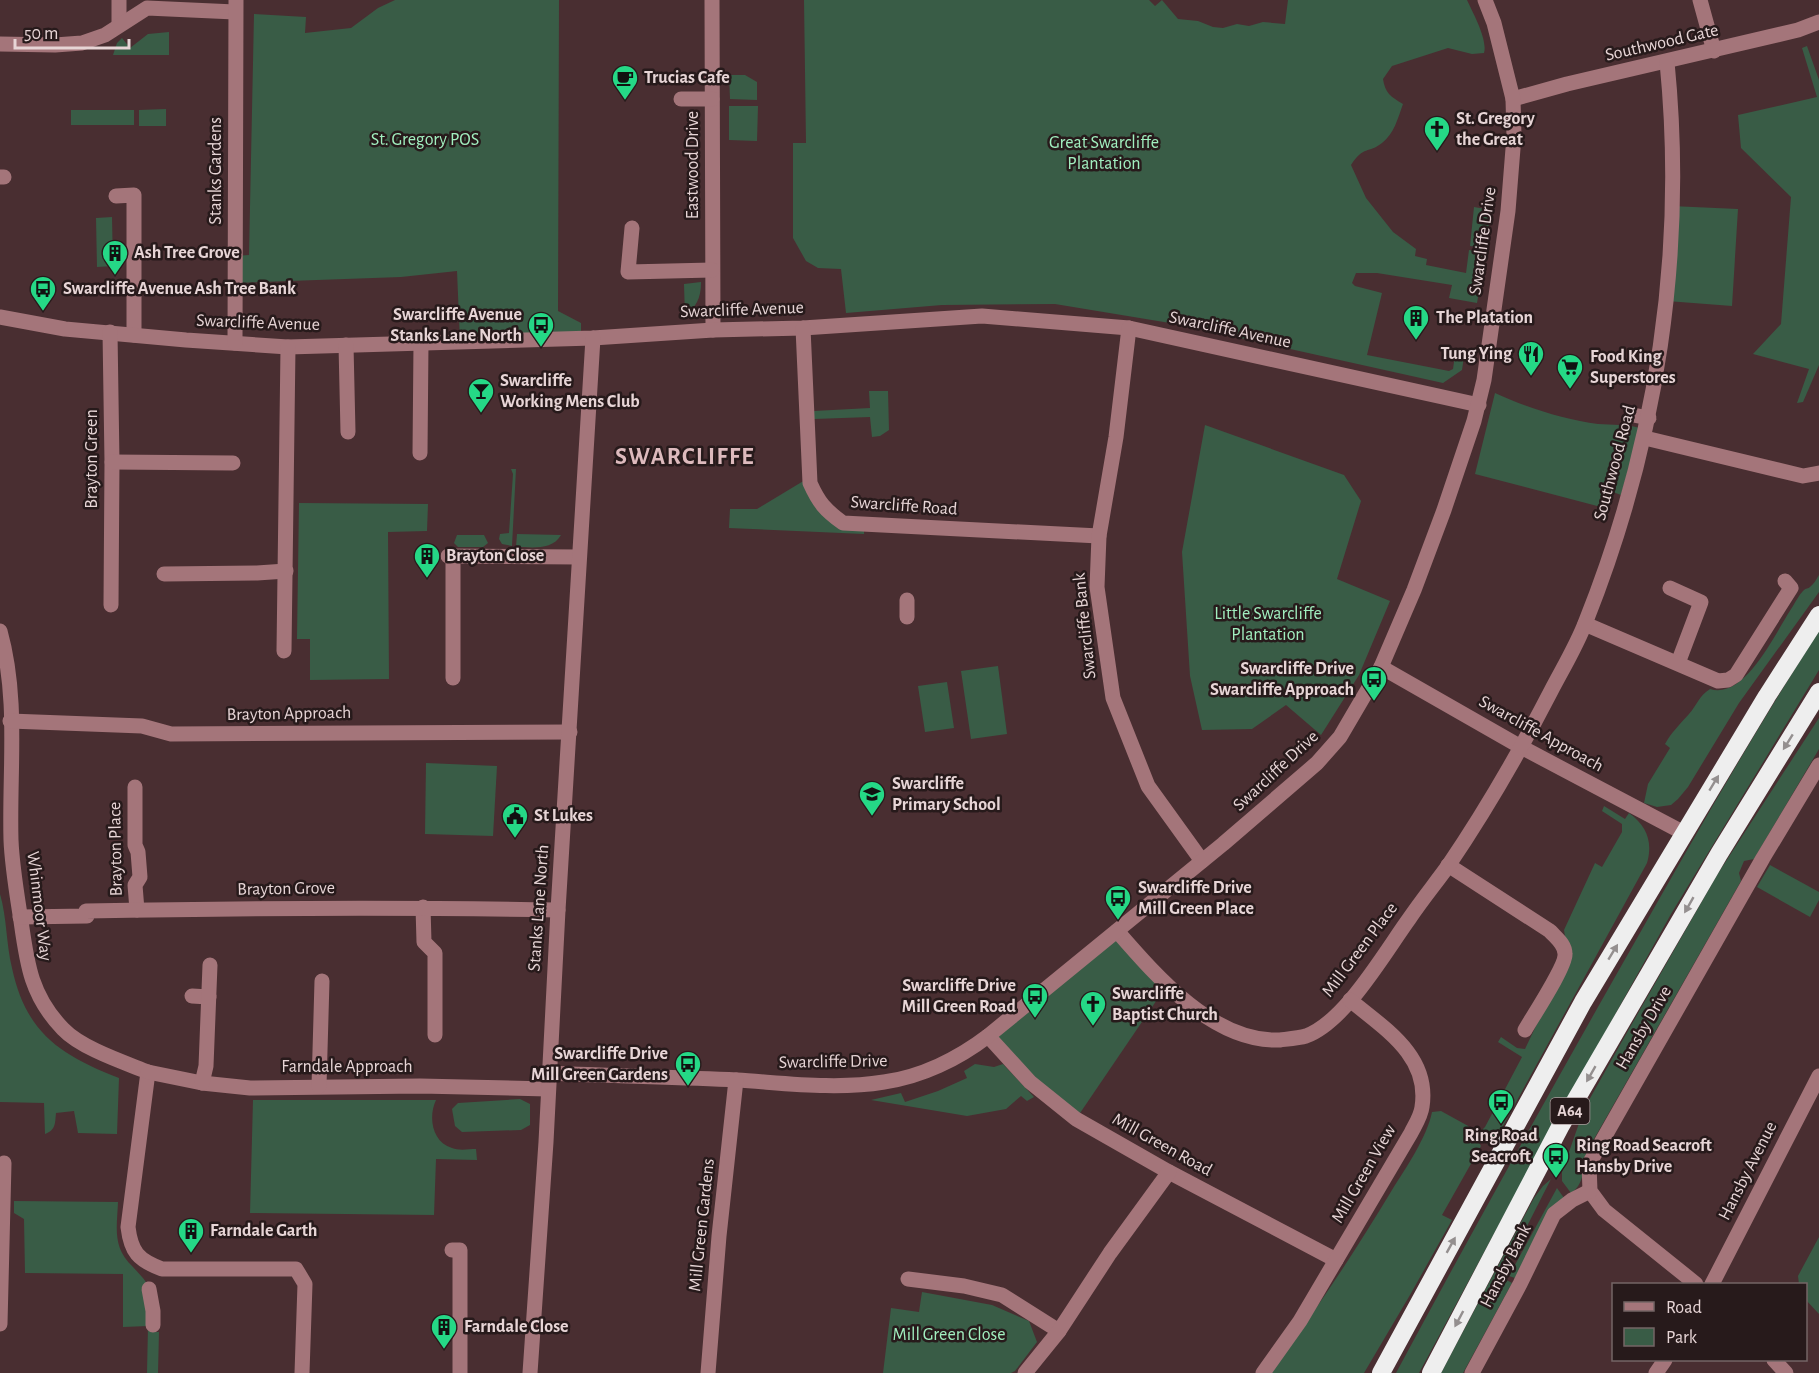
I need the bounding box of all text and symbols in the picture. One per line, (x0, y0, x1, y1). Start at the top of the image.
scale bar (15, 12, 129, 50)
street label: Southwood Gate (1604, 21, 1720, 65)
text: 50 m (24, 25, 58, 43)
cafe icon: Trucias Cafe (610, 63, 640, 101)
place label: Trucias Cafe (644, 69, 730, 87)
place label: St. Gregory the Great (1456, 110, 1536, 149)
street label: Eastwood Drive (684, 111, 702, 219)
church icon: St. Gregory the Great (1422, 114, 1452, 152)
street label: Stanks Gardens (207, 117, 225, 225)
park label: St. Gregory POS (371, 131, 479, 149)
park label: Great Swarcliffe Plantation (1049, 134, 1159, 173)
street label: Swarcliffe Drive (1467, 186, 1499, 296)
building icon: Ash Tree Grove (100, 238, 130, 276)
place label: Ash Tree Grove (134, 244, 240, 262)
bus stop icon: Swarcliffe Avenue Ash Tree Bank (28, 274, 58, 312)
place label: Swarcliffe Avenue Ash Tree Bank (63, 280, 296, 298)
street label: Swarcliffe Avenue (680, 299, 804, 321)
building icon: The Platation (1401, 303, 1431, 341)
place label: Swarcliffe Avenue Stanks Lane North (390, 306, 522, 345)
street label: Swarcliffe Avenue (1168, 308, 1292, 352)
place label: The Platation (1436, 309, 1533, 327)
bus stop icon: Swarcliffe Avenue Stanks Lane North (526, 310, 556, 348)
street label: Swarcliffe Avenue (196, 312, 320, 334)
restaurant icon: Tung Ying (1516, 339, 1546, 377)
place label: Tung Ying (1440, 345, 1513, 363)
place label: Food King Superstores (1590, 348, 1676, 387)
supermarket icon: Food King Superstores (1555, 352, 1585, 390)
place label: Swarcliffe Working Mens Club (500, 372, 640, 411)
bar icon: Swarcliffe Working Mens Club (466, 376, 496, 414)
street label: Southwood Road (1591, 403, 1639, 523)
street label: Brayton Green (83, 409, 101, 509)
district label: SWARCLIFFE (615, 445, 755, 469)
street label: Swarcliffe Road (850, 493, 958, 519)
building icon: Brayton Close (412, 541, 442, 579)
place label: Brayton Close (446, 547, 544, 565)
street label: Swarcliffe Bank (1070, 571, 1100, 680)
park label: Little Swarcliffe Plantation (1214, 605, 1322, 644)
place label: Swarcliffe Drive Swarcliffe Approach (1210, 660, 1354, 699)
bus stop icon: Swarcliffe Drive Swarcliffe Approach (1359, 664, 1389, 702)
street label: Swarcliffe Approach (1476, 692, 1606, 776)
street label: Brayton Approach (226, 704, 352, 724)
street label: Swarcliffe Drive (1230, 727, 1322, 815)
one-way arrow (1783, 734, 1794, 750)
place label: Swarcliffe Primary School (892, 775, 1001, 814)
one-way arrow (1709, 775, 1720, 791)
school or university icon: Swarcliffe Primary School (857, 779, 887, 817)
public building icon: St Lukes (500, 801, 530, 839)
street label: Brayton Place (106, 802, 126, 896)
place label: St Lukes (534, 807, 593, 825)
street label: Stanks Lane North (526, 844, 552, 972)
street label: Whinmoor Way (23, 850, 55, 962)
street label: Brayton Grove (237, 879, 335, 899)
place label: Swarcliffe Drive Mill Green Place (1138, 879, 1254, 918)
bus stop icon: Swarcliffe Drive Mill Green Place (1103, 883, 1133, 921)
one-way arrow (1684, 897, 1695, 913)
street label: Mill Green Place (1319, 900, 1401, 1000)
one-way arrow (1608, 944, 1619, 960)
place label: Swarcliffe Drive Mill Green Road (902, 977, 1017, 1016)
bus stop icon: Swarcliffe Drive Mill Green Road (1020, 981, 1050, 1019)
street label: Hansby Drive (1613, 983, 1675, 1073)
place label: Swarcliffe Baptist Church (1112, 985, 1218, 1024)
church icon: Swarcliffe Baptist Church (1078, 989, 1108, 1027)
place label: Swarcliffe Drive Mill Green Gardens (531, 1045, 668, 1084)
bus stop icon: Swarcliffe Drive Mill Green Gardens (673, 1049, 703, 1087)
street label: Swarcliffe Drive (778, 1052, 888, 1072)
street label: Farndale Approach (281, 1058, 413, 1076)
one-way arrow (1587, 1065, 1597, 1082)
bus stop icon: Ring Road Seacroft (1486, 1087, 1516, 1125)
road number: A64 (1550, 1098, 1590, 1124)
street label: Mill Green Road (1109, 1110, 1215, 1180)
street label: Hansby Avenue (1715, 1119, 1781, 1223)
street label: Mill Green View (1329, 1122, 1399, 1226)
place label: Ring Road Seacroft (1464, 1127, 1538, 1166)
place label: Ring Road Seacroft Hansby Drive (1576, 1137, 1712, 1176)
bus stop icon: Ring Road Seacroft Hansby Drive (1541, 1141, 1571, 1179)
street label: Mill Green Gardens (686, 1158, 718, 1292)
building icon: Farndale Garth (176, 1216, 206, 1254)
street label: Hansby Bank (1477, 1221, 1535, 1311)
place label: Farndale Garth (210, 1222, 317, 1240)
one-way arrow (1446, 1236, 1456, 1253)
legend (1612, 1283, 1807, 1361)
text: Road (1666, 1299, 1702, 1317)
one-way arrow (1454, 1311, 1464, 1328)
building icon: Farndale Close (429, 1312, 459, 1350)
place label: Farndale Close (464, 1318, 569, 1336)
park label: Mill Green Close (892, 1326, 1006, 1344)
text: Park (1666, 1329, 1698, 1347)

